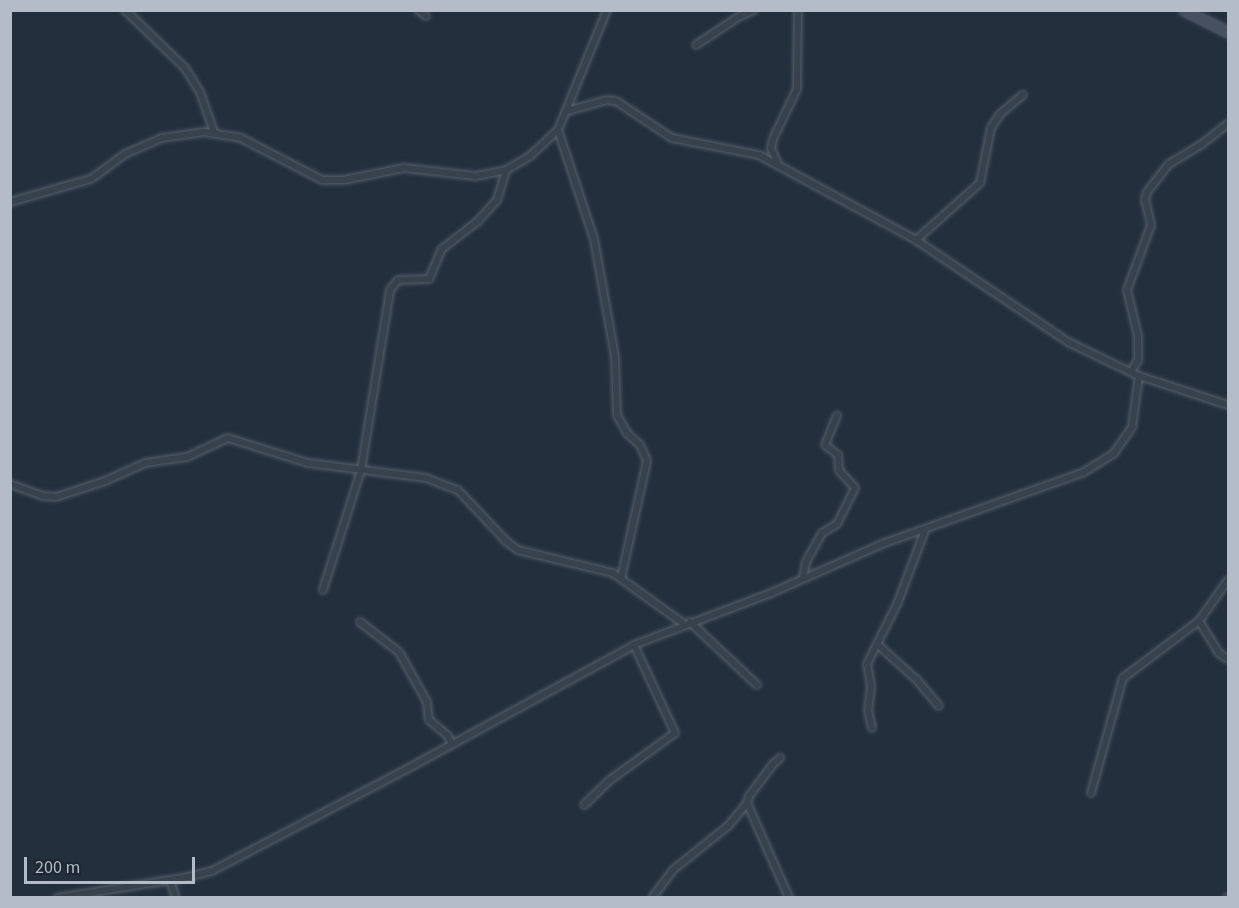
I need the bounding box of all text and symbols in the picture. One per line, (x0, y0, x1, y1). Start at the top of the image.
scale bar (27, 845, 198, 883)
text: 200 m (35, 855, 80, 880)

